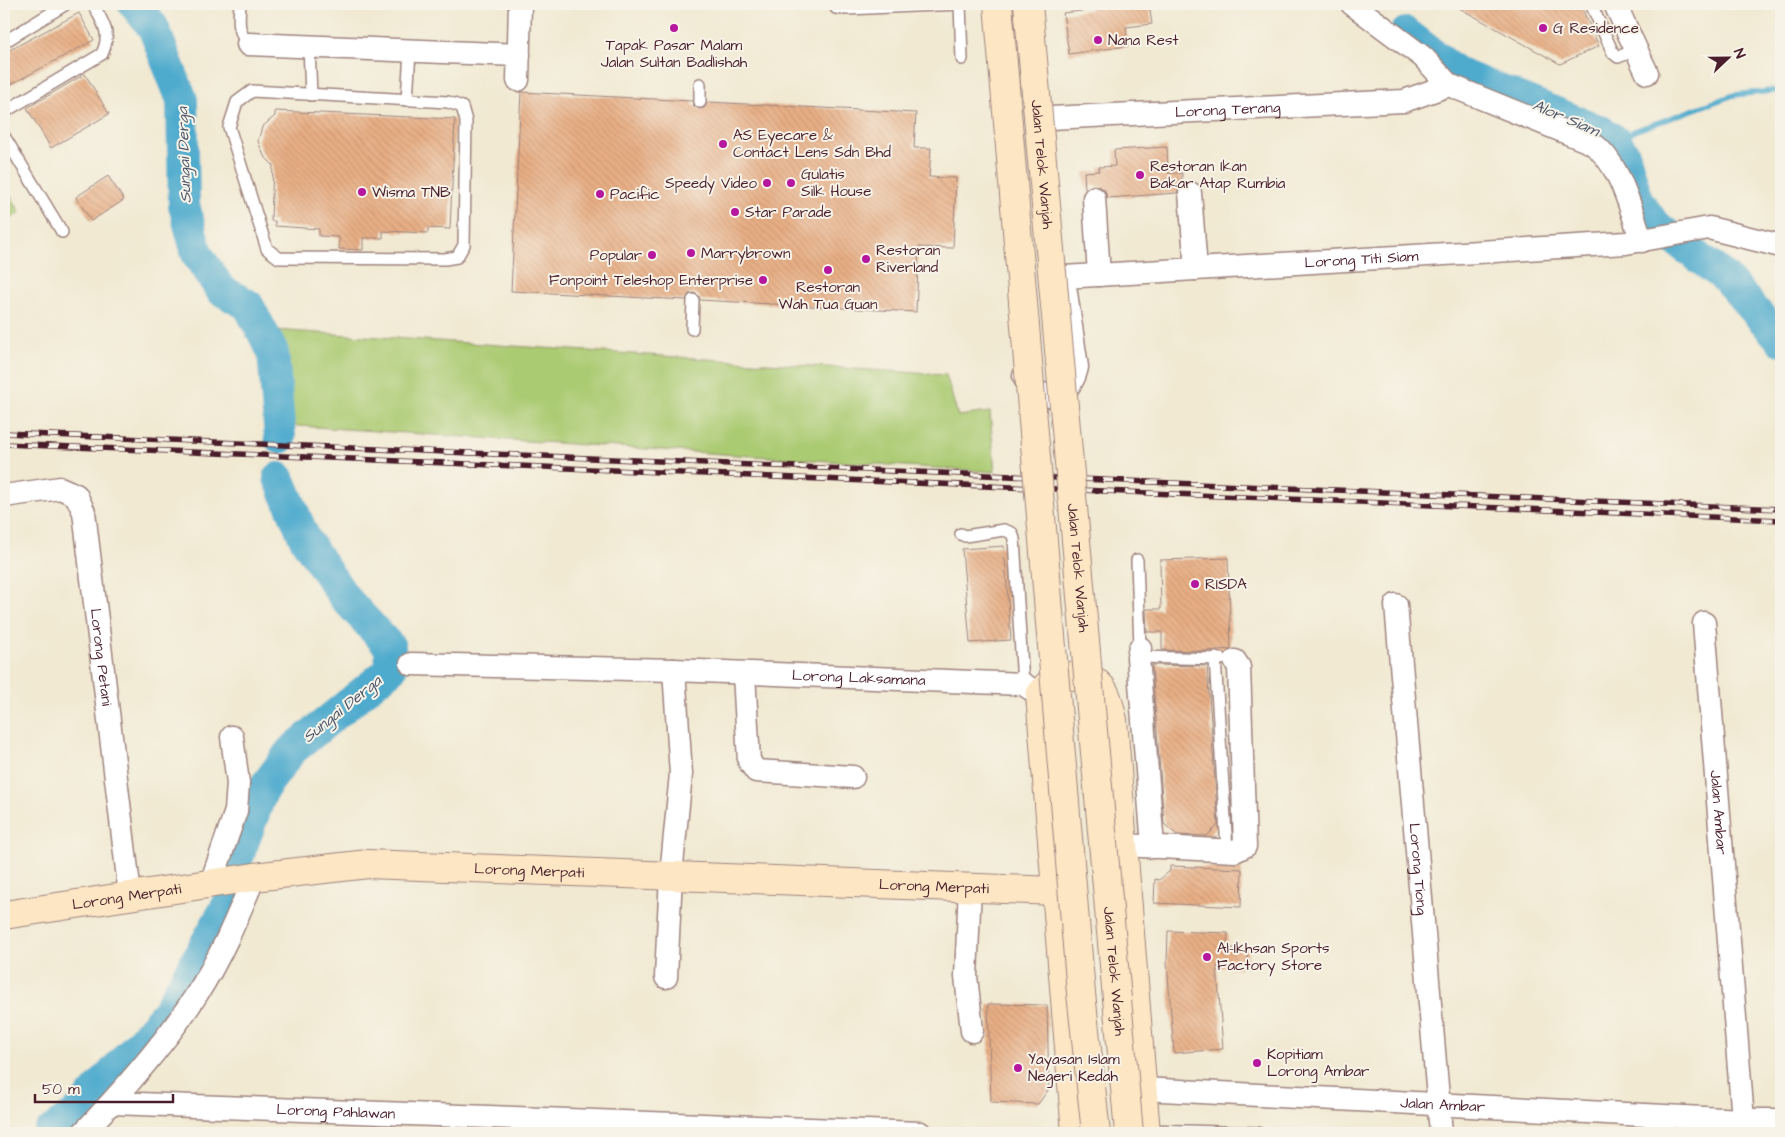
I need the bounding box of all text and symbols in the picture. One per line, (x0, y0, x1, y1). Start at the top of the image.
place label: G Residence (1553, 18, 1639, 39)
marker: Tapak Pasar Malam Jalan Sultan Badlishah (668, 22, 680, 34)
marker: G Residence (1537, 22, 1549, 34)
place label: Nana Rest (1108, 30, 1179, 51)
north arrow (1702, 32, 1752, 82)
marker: Nana Rest (1092, 34, 1104, 46)
place label: Tapak Pasar Malam Jalan Sultan Badlishah (601, 35, 748, 73)
text: N (1728, 46, 1750, 62)
water label: Alor Siam (1529, 94, 1604, 142)
street label: Lorong Terang (1175, 96, 1281, 122)
street label: Jalan Telok Wanjah (1026, 99, 1059, 230)
water label: Sungai Derga (171, 106, 198, 203)
place label: AS Eyecare & Contact Lens Sdn Bhd (733, 125, 891, 163)
marker: AS Eyecare & Contact Lens Sdn Bhd (717, 138, 729, 150)
place label: Restoran Ikan Bakar Atap Rumbia (1150, 156, 1286, 194)
place label: Gulatis Silk House (801, 164, 871, 202)
marker: Restoran Ikan Bakar Atap Rumbia (1134, 169, 1146, 181)
place label: Speedy Video (665, 173, 758, 195)
marker: Speedy Video (761, 177, 773, 189)
marker: Gulatis Silk House (785, 177, 797, 189)
place label: Wisma TNB (372, 182, 451, 203)
place label: Pacific (610, 184, 660, 205)
marker: Wisma TNB (356, 186, 368, 198)
marker: Pacific (594, 188, 606, 200)
place label: Star Parade (745, 202, 832, 223)
marker: Star Parade (729, 206, 741, 218)
place label: Restoran Riverland (876, 240, 941, 278)
place label: Marrybrown (701, 243, 791, 265)
place label: Popular (590, 245, 642, 266)
street label: Lorong Titi Siam (1304, 245, 1419, 273)
marker: Marrybrown (685, 247, 697, 259)
marker: Popular (646, 249, 658, 261)
marker: Restoran Riverland (860, 253, 872, 265)
marker: Restoran Wah Tua Guan (822, 264, 834, 276)
place label: Fonpoint Teleshop Enterprise (549, 270, 753, 291)
marker: Fonpoint Teleshop Enterprise (757, 274, 769, 286)
place label: Restoran Wah Tua Guan (779, 277, 878, 315)
street label: Jalan Telok Wanjah (1062, 502, 1095, 634)
place label: RISDA (1205, 574, 1247, 595)
marker: RISDA (1189, 578, 1201, 590)
street label: Lorong Petani (85, 607, 118, 708)
street label: Lorong Laksamana (792, 664, 926, 691)
water label: Sungai Derga (298, 670, 387, 748)
street label: Jalan Ambar (1705, 769, 1733, 855)
street label: Lorong Tiong (1404, 822, 1433, 916)
street label: Lorong Merpati (474, 858, 585, 883)
street label: Lorong Merpati (879, 874, 990, 899)
street label: Lorong Merpati (71, 878, 183, 915)
street label: Jalan Telok Wanjah (1098, 906, 1131, 1037)
place label: Al-Ikhsan Sports Factory Store (1217, 938, 1330, 977)
marker: Al-Ikhsan Sports Factory Store (1201, 951, 1213, 963)
place label: Kopitiam Lorong Ambar (1267, 1044, 1369, 1083)
place label: Yayasan Islam Negeri Kedah (1028, 1049, 1120, 1088)
marker: Kopitiam Lorong Ambar (1251, 1057, 1263, 1069)
marker: Yayasan Islam Negeri Kedah (1012, 1062, 1024, 1074)
scale bar (35, 1072, 172, 1104)
text: 50 m (42, 1079, 80, 1100)
street label: Jalan Ambar (1400, 1092, 1485, 1117)
street label: Lorong Pahlawan (276, 1099, 396, 1124)

